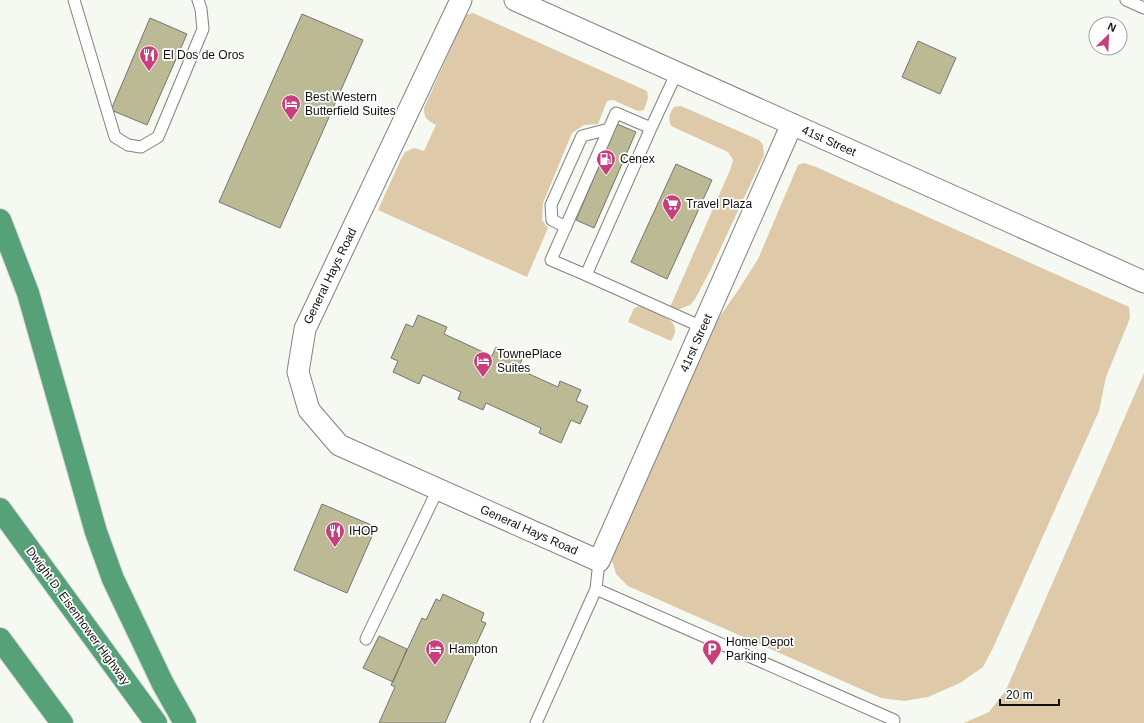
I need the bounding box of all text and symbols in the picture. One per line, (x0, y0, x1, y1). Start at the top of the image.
north arrow (1088, 16, 1128, 56)
text: N (1106, 20, 1118, 34)
restaurant icon: El Dos de Oros (138, 44, 160, 72)
place label: El Dos de Oros (163, 48, 244, 62)
place label: Best Western Butterfield Suites (305, 90, 396, 118)
hotel icon: Best Western Butterfield Suites (280, 93, 302, 121)
street label: 41st Street (800, 123, 859, 159)
fuel station icon: Cenex (595, 148, 617, 176)
place label: Cenex (620, 152, 655, 166)
supermarket icon: Travel Plaza (661, 193, 683, 221)
place label: Travel Plaza (686, 197, 753, 211)
street label: General Hays Road (301, 226, 359, 326)
street label: 41rst Street (677, 311, 715, 374)
place label: TownePlace Suites (497, 347, 562, 375)
hotel icon: TownePlace Suites (472, 350, 494, 378)
street label: General Hays Road (478, 502, 580, 558)
restaurant icon: IHOP (324, 520, 346, 548)
place label: IHOP (349, 524, 378, 538)
street label: Dwight D. Eisenhower Highway (23, 544, 133, 688)
place label: Home Depot Parking (726, 635, 794, 663)
hotel icon: Hampton (424, 638, 446, 666)
parking icon: Home Depot Parking (701, 638, 723, 666)
place label: Hampton (449, 642, 498, 656)
scale bar (1000, 681, 1059, 707)
text: 20 m (1006, 688, 1033, 702)

